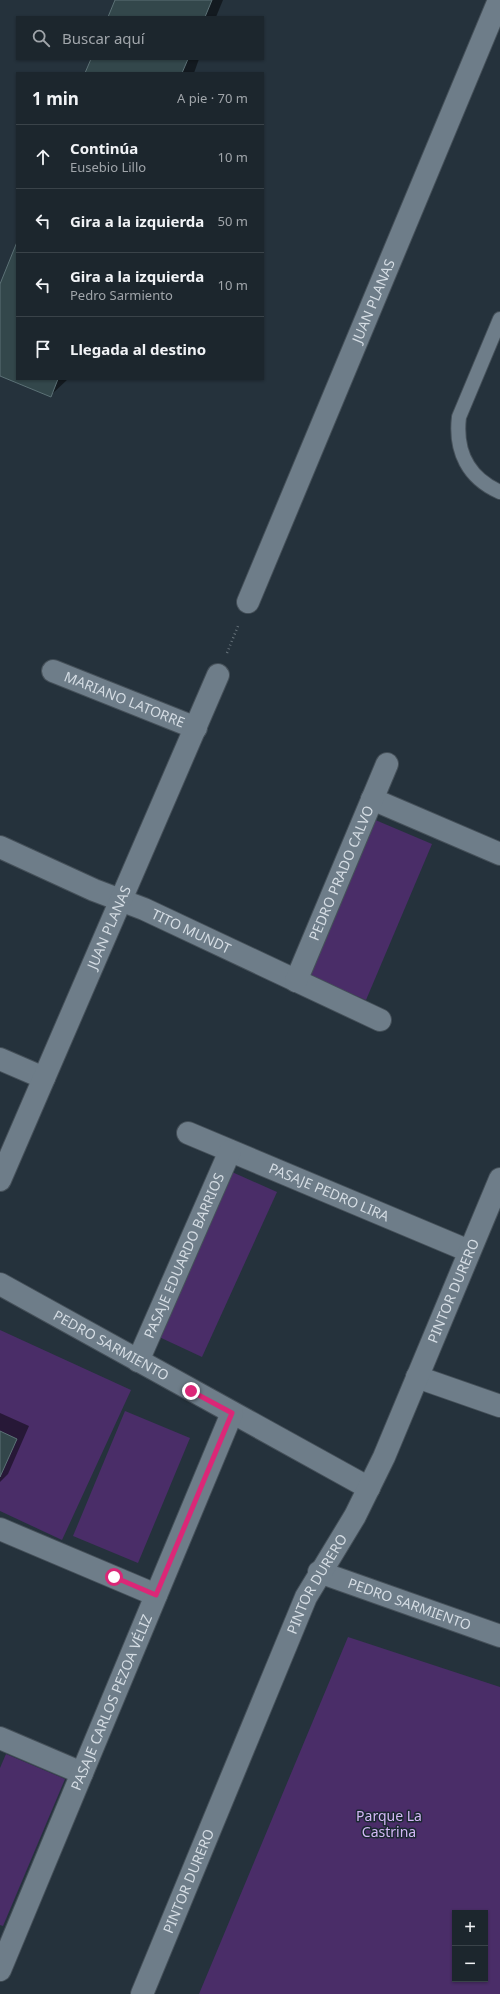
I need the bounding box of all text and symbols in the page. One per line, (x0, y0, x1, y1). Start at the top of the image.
search box (16, 16, 264, 60)
icon: search (30, 27, 52, 49)
text: Buscar aquí (62, 28, 145, 48)
text: 1 min (32, 87, 79, 110)
text: A pie · 70 m (177, 89, 248, 107)
text: Continúa (70, 138, 138, 158)
icon: ahead (32, 146, 54, 168)
text: 10 m (218, 148, 248, 166)
text: Eusebio Lillo (70, 158, 146, 176)
icon: left (32, 210, 54, 232)
text: Gira a la izquierda (70, 211, 204, 231)
text: 50 m (218, 212, 248, 230)
street label: JUAN PLANAS (346, 256, 399, 348)
text: Gira a la izquierda (70, 266, 204, 286)
icon: left (32, 274, 54, 296)
text: 10 m (218, 276, 248, 294)
text: Pedro Sarmiento (70, 286, 173, 304)
icon: arrive (32, 338, 54, 360)
text: Llegada al destino (70, 339, 206, 359)
street label: MARIANO LATORRE (62, 666, 188, 732)
street label: PEDRO PRADO CALVO (304, 802, 378, 943)
street label: JUAN PLANAS (81, 882, 135, 974)
street label: TITO MUNDT (149, 904, 234, 958)
street label: PASAJE PEDRO LIRA (266, 1158, 392, 1226)
street label: PASAJE EDUARDO BARRIOS (139, 1169, 228, 1341)
street label: PINTOR DURERO (423, 1236, 483, 1346)
street label: PEDRO SARMIENTO (50, 1305, 173, 1385)
route end (182, 1382, 200, 1400)
street label: PINTOR DURERO (282, 1530, 351, 1637)
route start (105, 1568, 123, 1586)
street label: PEDRO SARMIENTO (345, 1573, 474, 1634)
street label: PASAJE CARLOS PEZOA VÉLIZ (66, 1611, 156, 1793)
park label: Parque La Castrina (356, 1806, 422, 1841)
street label: PINTOR DURERO (158, 1826, 218, 1936)
map controls (452, 1910, 488, 1982)
button: + (452, 1910, 488, 1946)
button: − (452, 1946, 488, 1982)

